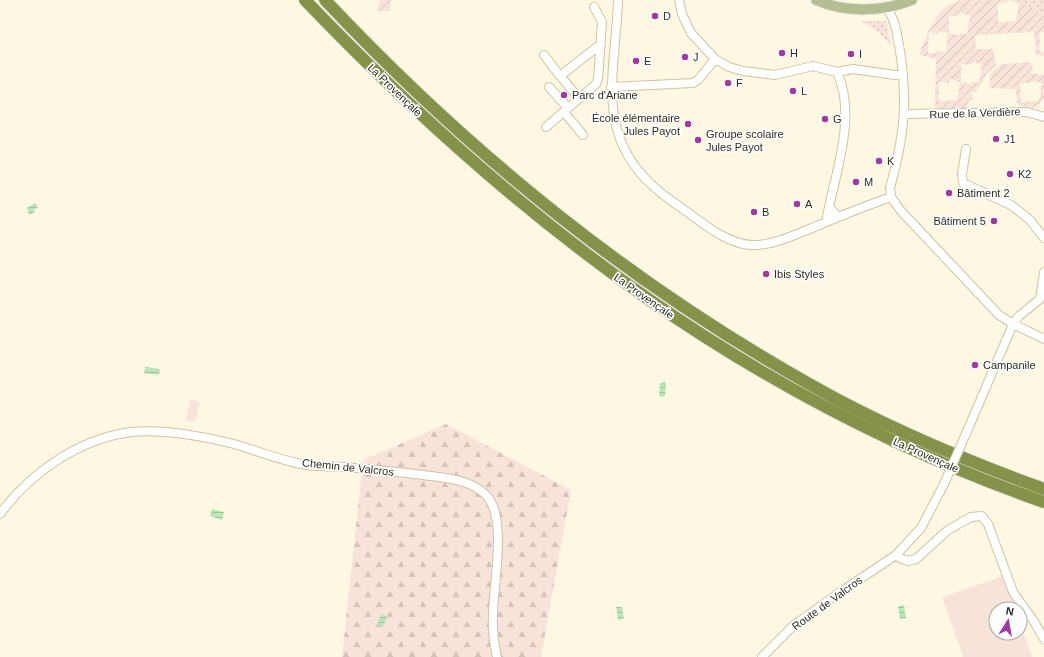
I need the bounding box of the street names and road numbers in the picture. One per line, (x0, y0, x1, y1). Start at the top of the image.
street label: La Provençale (366, 61, 424, 119)
street label: Rue de la Verdière (929, 105, 1021, 121)
street label: La Provençale (612, 271, 676, 321)
street label: La Provençale (891, 435, 961, 475)
street label: Chemin de Valcros (302, 456, 395, 478)
street label: Route de Valcros (790, 573, 865, 632)

